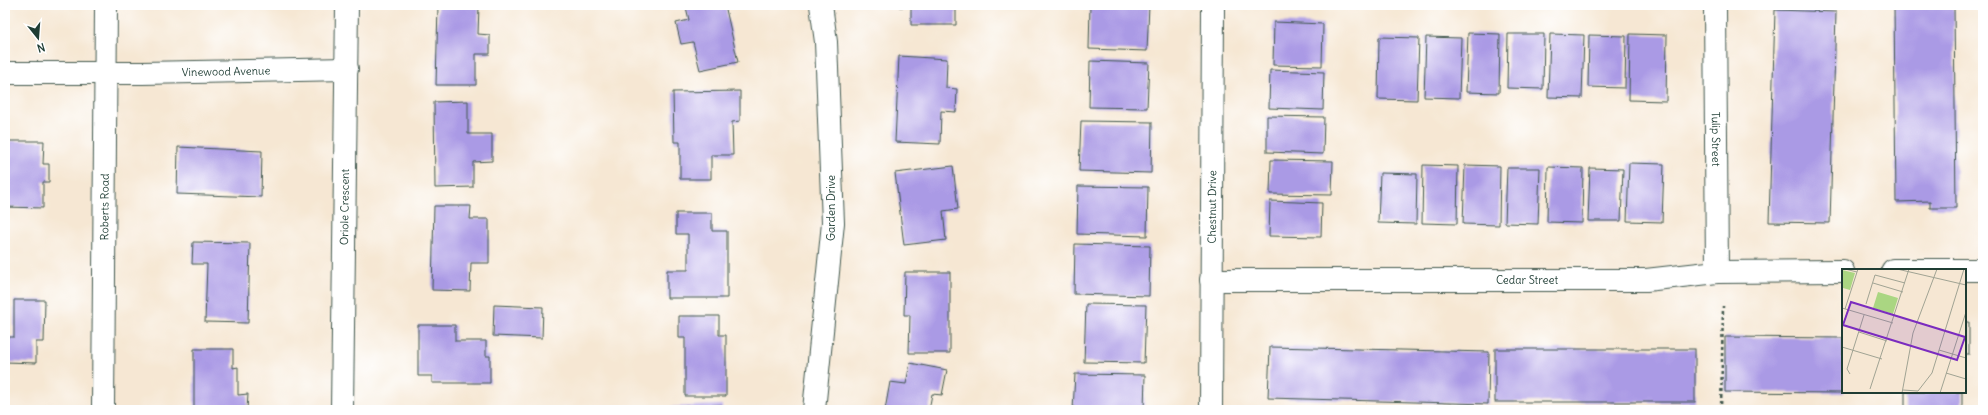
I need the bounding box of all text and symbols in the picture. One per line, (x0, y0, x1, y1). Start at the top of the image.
north arrow (18, 18, 58, 58)
text: N (35, 40, 47, 55)
street label: Vinewood Avenue (182, 63, 271, 79)
street label: Tulip Street (1709, 112, 1723, 167)
street label: Oriole Crescent (337, 168, 352, 245)
street label: Chestnut Drive (1205, 170, 1219, 244)
street label: Roberts Road (97, 173, 112, 240)
street label: Garden Drive (824, 175, 838, 241)
inset map (1842, 269, 1966, 393)
street label: Cedar Street (1496, 273, 1558, 287)

